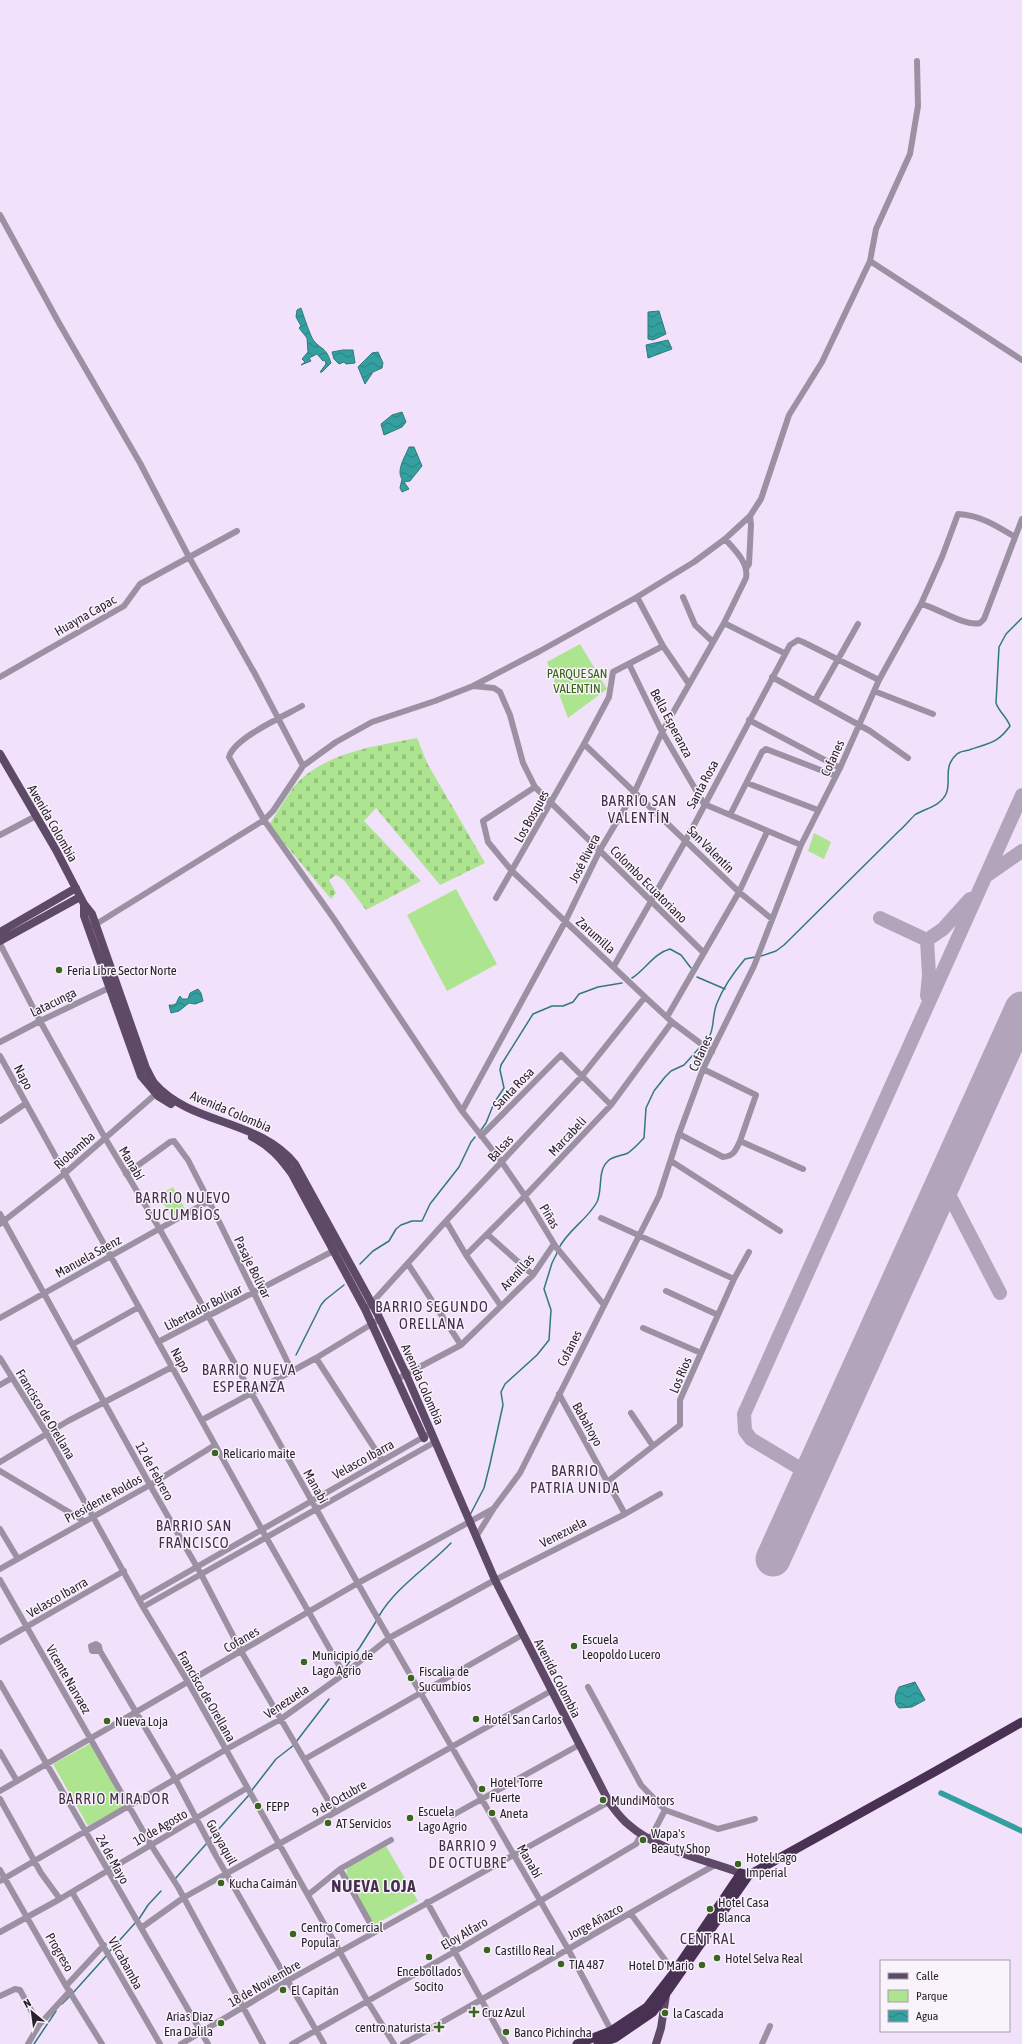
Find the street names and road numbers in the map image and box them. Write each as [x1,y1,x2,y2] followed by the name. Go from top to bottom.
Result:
[52,592,119,639] street label: Huayna Capac
[647,686,696,760] street label: Bella Esperanza
[818,737,848,779] street label: Cofanes
[683,757,721,811] street label: Santa Rosa
[24,782,81,865] street label: Avenida Colombia
[511,787,552,845] street label: Los Bosques
[684,823,737,876] street label: San Valentín
[566,831,603,885] street label: José Rivera
[607,843,690,926] street label: Colombo Ecuatoriano
[573,914,618,957] street label: Zarumilla
[28,985,79,1020] street label: Latacunga
[686,1032,716,1074] street label: Cofanes
[11,1062,36,1092] street label: Napo
[490,1064,537,1112] street label: Santa Rosa
[188,1088,274,1135] street label: Avenida Colombia
[546,1114,589,1159] street label: Marcabeli
[51,1129,98,1172] street label: Riobamba
[484,1132,517,1165] street label: Balsas
[116,1144,147,1183] street label: Manabí
[536,1201,563,1232] street label: Piñas
[53,1232,124,1281] street label: Manuela Saenz
[231,1234,274,1301] street label: Pasaje Bolívar
[497,1251,538,1293] street label: Arenillas
[162,1281,245,1333] street label: Libertador Bolívar
[554,1327,585,1369] street label: Cofanes
[398,1342,447,1427] street label: Avenida Colombia
[168,1345,193,1375] street label: Napo
[666,1355,695,1395] street label: Los Rios
[13,1366,78,1462] street label: Francisco de Orellana
[569,1400,606,1449] street label: Babahoyo
[330,1436,396,1482] street label: Velasco Ibarra
[132,1439,177,1503] street label: 12 de Febrero
[300,1467,331,1506] street label: Manabí
[62,1471,145,1526] street label: Presidente Roldos
[537,1514,589,1551] street label: Venezuela
[24,1574,90,1621] street label: Velasco Ibarra
[221,1623,262,1656] street label: Cofanes
[531,1636,584,1720] street label: Avenida Colombia
[43,1642,94,1717] street label: Vicente Narvaez
[174,1648,239,1744] street label: Francisco de Orellana
[261,1681,311,1722] street label: Venezuela
[309,1777,369,1820] street label: 9 de Octubre
[131,1806,190,1849] street label: 10 de Agosto
[203,1817,240,1868] street label: Guayaquil
[93,1832,132,1886] street label: 24 de Mayo
[514,1842,545,1881] street label: Manabí
[565,1900,626,1943] street label: Jorge Añazco
[438,1914,490,1953] street label: Eloy Alfaro
[42,1930,77,1974] street label: Progreso
[105,1935,146,1992] street label: Vilcabamba
[225,1957,303,2010] street label: 18 de Noviembre

